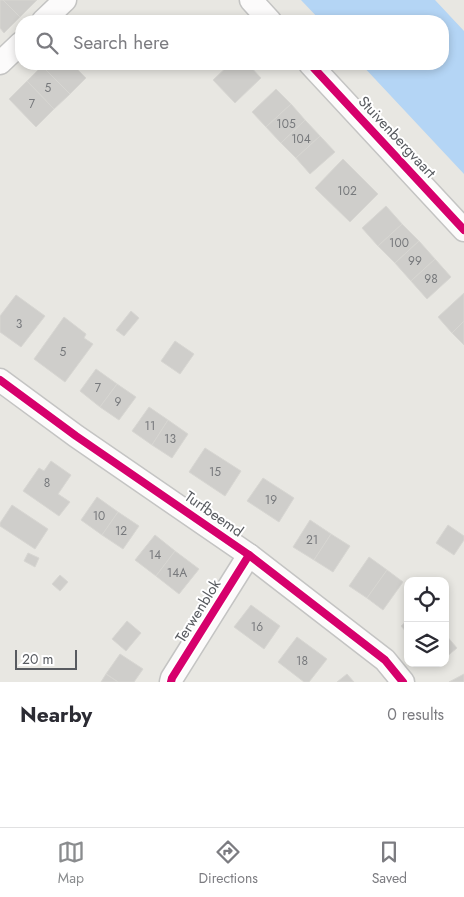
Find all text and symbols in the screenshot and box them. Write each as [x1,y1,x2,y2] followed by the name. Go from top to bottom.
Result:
[15,15,449,70] search box
[33,29,61,57] icon: search
[73,29,169,56] text: Search here
[45,79,52,97] house number: 5
[353,91,441,183] street label: Stuivenbergvaart
[29,95,36,113] house number: 7
[276,115,296,133] house number: 105
[291,130,311,148] house number: 104
[337,182,357,200] house number: 102
[389,234,409,252] house number: 100
[408,252,422,270] house number: 99
[424,270,438,288] house number: 98
[16,315,23,333] house number: 3
[60,343,67,361] house number: 5
[95,379,102,397] house number: 7
[115,393,122,411] house number: 9
[145,417,155,435] house number: 11
[164,430,176,448] house number: 13
[209,463,221,481] house number: 15
[44,474,50,492] house number: 8
[180,486,248,542] street label: Turfbeemd
[265,491,277,509] house number: 19
[93,507,105,525] house number: 10
[115,522,127,540] house number: 12
[306,531,318,549] house number: 21
[149,546,161,564] house number: 14
[167,564,187,582] house number: 14A
[170,575,226,647] street label: Terwenblok
[404,577,449,667] map controls
[404,577,449,622] button: locate
[251,618,263,636] house number: 16
[404,622,449,667] button: layers
[15,647,78,670] scale bar
[22,649,54,669] text: 20 m
[296,652,308,670] house number: 18
[20,700,92,730] text: Nearby
[387,703,444,726] text: 0 results
[57,838,85,888] tab: Map
[199,838,258,888] tab: Directions
[372,838,407,888] tab: Saved

